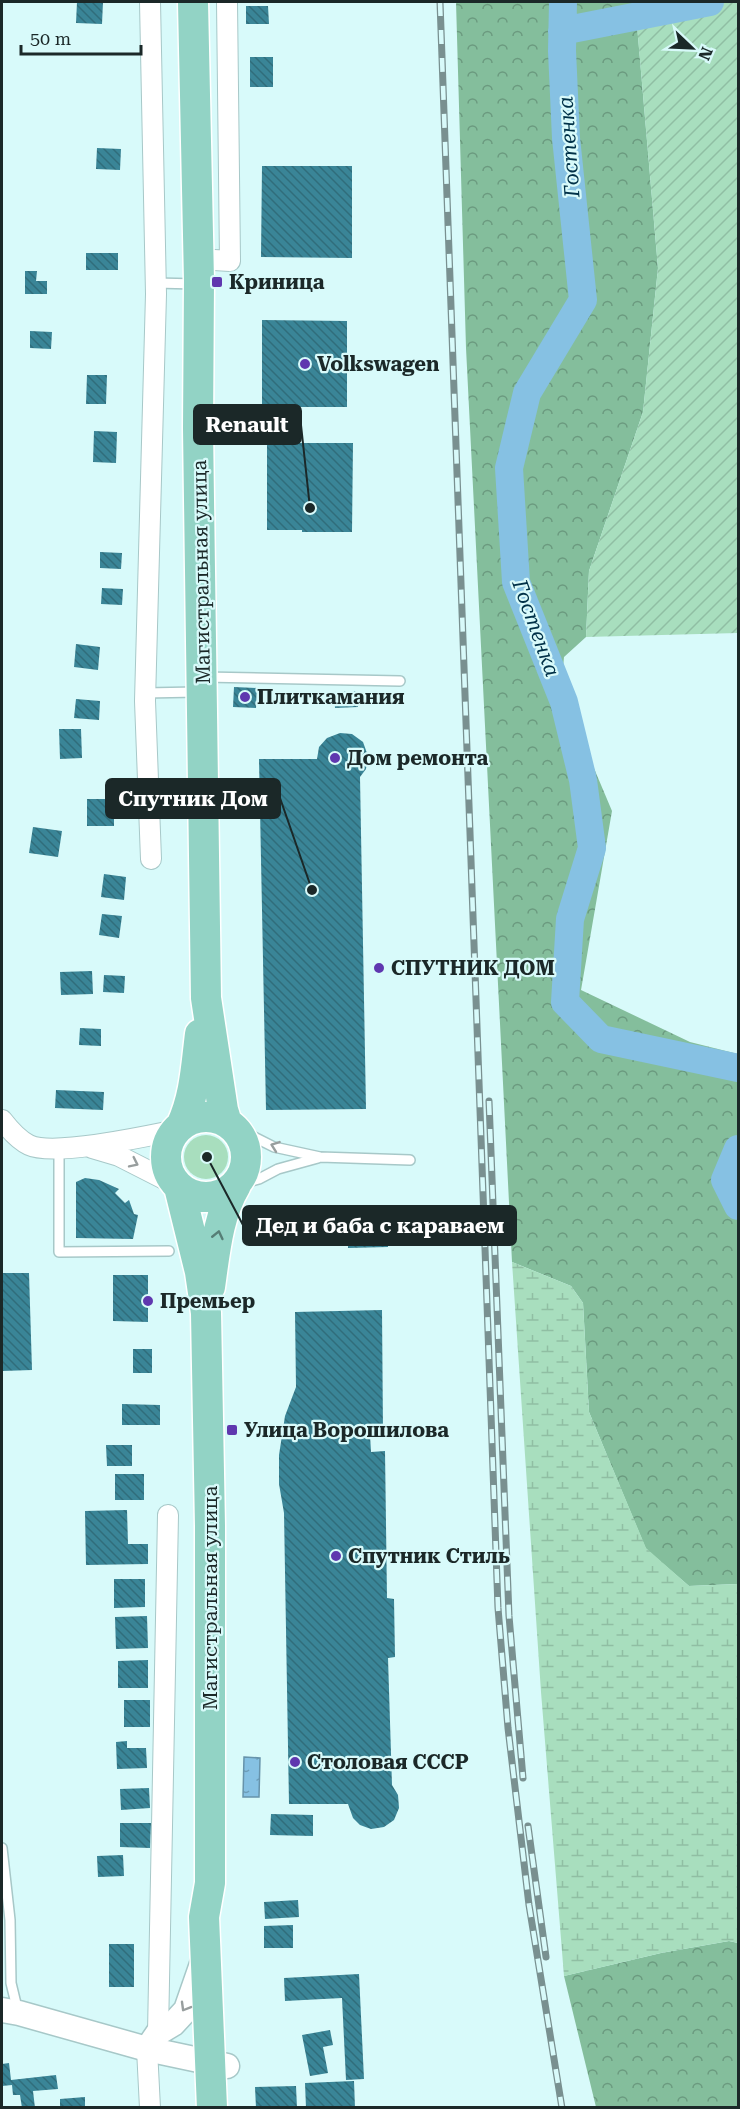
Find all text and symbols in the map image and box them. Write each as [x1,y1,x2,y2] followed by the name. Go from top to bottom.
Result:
[21,18,141,56] scale bar
[662,18,722,78] north arrow
[30,28,71,49] text: 50 m
[694,44,717,63] text: N
[553,96,585,199] water label: Гостенка
[229,270,325,294] place label: Криница
[210,275,224,289] marker: Криница
[317,352,440,376] place label: Volkswagen
[298,357,312,371] marker: Volkswagen
[194,405,301,444] callout: Renault
[205,413,289,437] text: Renault
[187,459,215,684] street label: Магистральная улица
[507,575,565,680] water label: Гостенка
[257,685,405,709] place label: Плиткамания
[238,690,252,704] marker: Плиткамания
[347,746,488,770] place label: Дом ремонта
[328,751,342,765] marker: Дом ремонта
[106,779,280,818] callout: Спутник Дом
[118,787,268,811] text: Спутник Дом
[391,956,555,980] place label: СПУТНИК ДОМ
[372,961,386,975] marker: СПУТНИК ДОМ
[270,1141,281,1154] one-way arrow
[127,1156,138,1167] one-way arrow
[243,1206,516,1245] callout: Дед и баба с караваем
[256,1214,504,1238] text: Дед и баба с караваем
[211,1230,224,1240] one-way arrow
[160,1289,255,1313] place label: Премьер
[141,1294,155,1308] marker: Премьер
[244,1418,449,1442] place label: Улица Ворошилова
[225,1423,239,1437] marker: Улица Ворошилова
[198,1486,222,1710] street label: Магистральная улица
[348,1544,510,1568] place label: Спутник Стиль
[329,1549,343,1563] marker: Спутник Стиль
[307,1750,469,1774] place label: Столовая СССР
[288,1755,302,1769] marker: Столовая СССР
[181,2001,192,2011] one-way arrow

